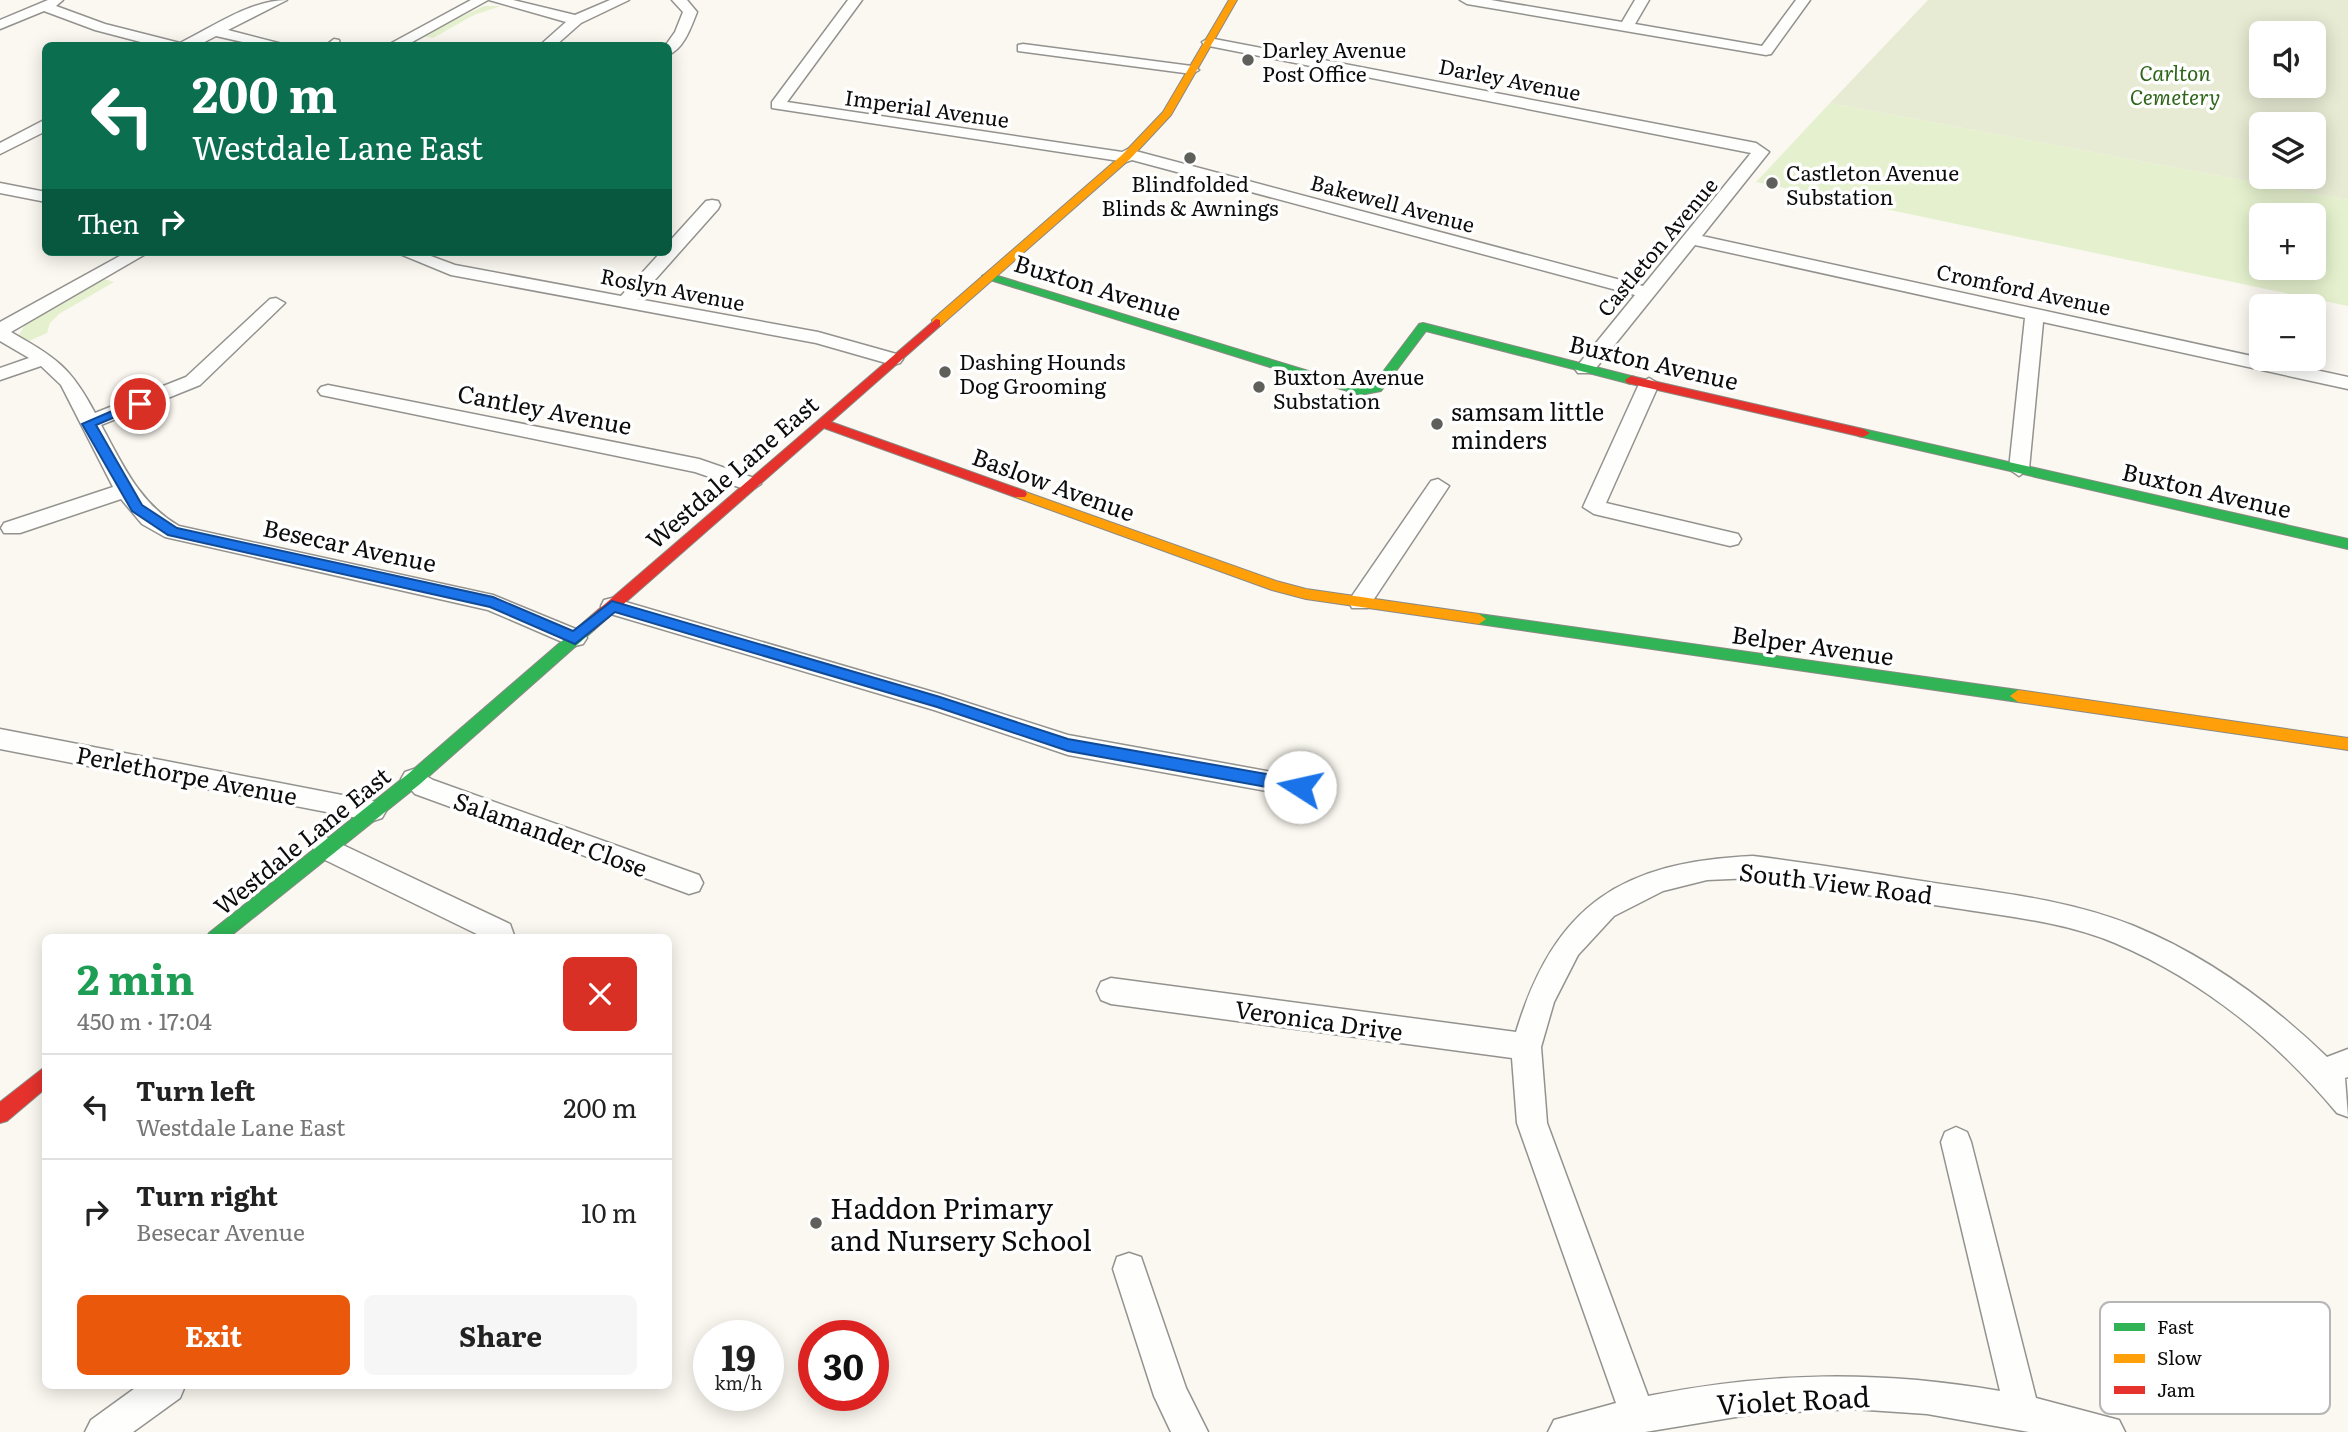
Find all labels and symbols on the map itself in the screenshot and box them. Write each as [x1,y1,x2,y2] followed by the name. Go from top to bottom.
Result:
[1262,33,1406,88] place label: Darley Avenue Post Office
[1436,49,1584,107] street label: Darley Avenue
[1240,52,1256,68] marker: Darley Avenue Post Office
[2130,56,2220,111] park label: Carlton Cemetery
[843,80,1011,134] street label: Imperial Avenue
[1182,150,1198,166] marker: Blindfolded Blinds & Awnings
[1786,156,1959,211] place label: Castleton Avenue Substation
[1307,165,1479,239] street label: Bakewell Avenue
[1101,167,1279,222] place label: Blindfolded Blinds & Awnings
[1589,170,1724,322] street label: Castleton Avenue
[1764,175,1780,191] marker: Castleton Avenue Substation
[1010,244,1186,328] street label: Buxton Avenue
[1934,254,2114,322] street label: Cromford Avenue
[598,259,748,317] street label: Roslyn Avenue
[1566,325,1742,397] street label: Buxton Avenue
[959,345,1125,400] place label: Dashing Hounds Dog Grooming
[1273,360,1424,415] place label: Buxton Avenue Substation
[937,364,953,380] marker: Dashing Hounds Dog Grooming
[110,374,170,434] pin
[455,374,635,442] street label: Cantley Avenue
[1251,379,1267,395] marker: Buxton Avenue Substation
[637,386,825,556] street label: Westdale Lane East
[1451,393,1604,456] place label: samsam little minders
[1429,416,1445,432] marker: samsam little minders
[968,437,1140,529] street label: Baslow Avenue
[2119,453,2295,525] street label: Buxton Avenue
[260,509,440,579] street label: Besecar Avenue
[1730,615,1896,673] street label: Belper Avenue
[74,735,300,813] street label: Perlethorpe Avenue
[1263,750,1337,824] position arrow
[205,758,397,922] street label: Westdale Lane East
[449,782,653,884] street label: Salamander Close
[1737,853,1935,911] street label: South View Road
[1233,990,1405,1048] street label: Veronica Drive
[830,1186,1092,1260] place label: Haddon Primary and Nursery School
[808,1215,824,1231] marker: Haddon Primary and Nursery School
[2100,1302,2330,1414] legend
[2157,1312,2194,1340] text: Fast
[798,1320,889,1411] speed limit sign: 30
[2157,1343,2202,1371] text: Slow
[1715,1374,1871,1424] street label: Violet Road
[2157,1375,2195,1403] text: Jam

